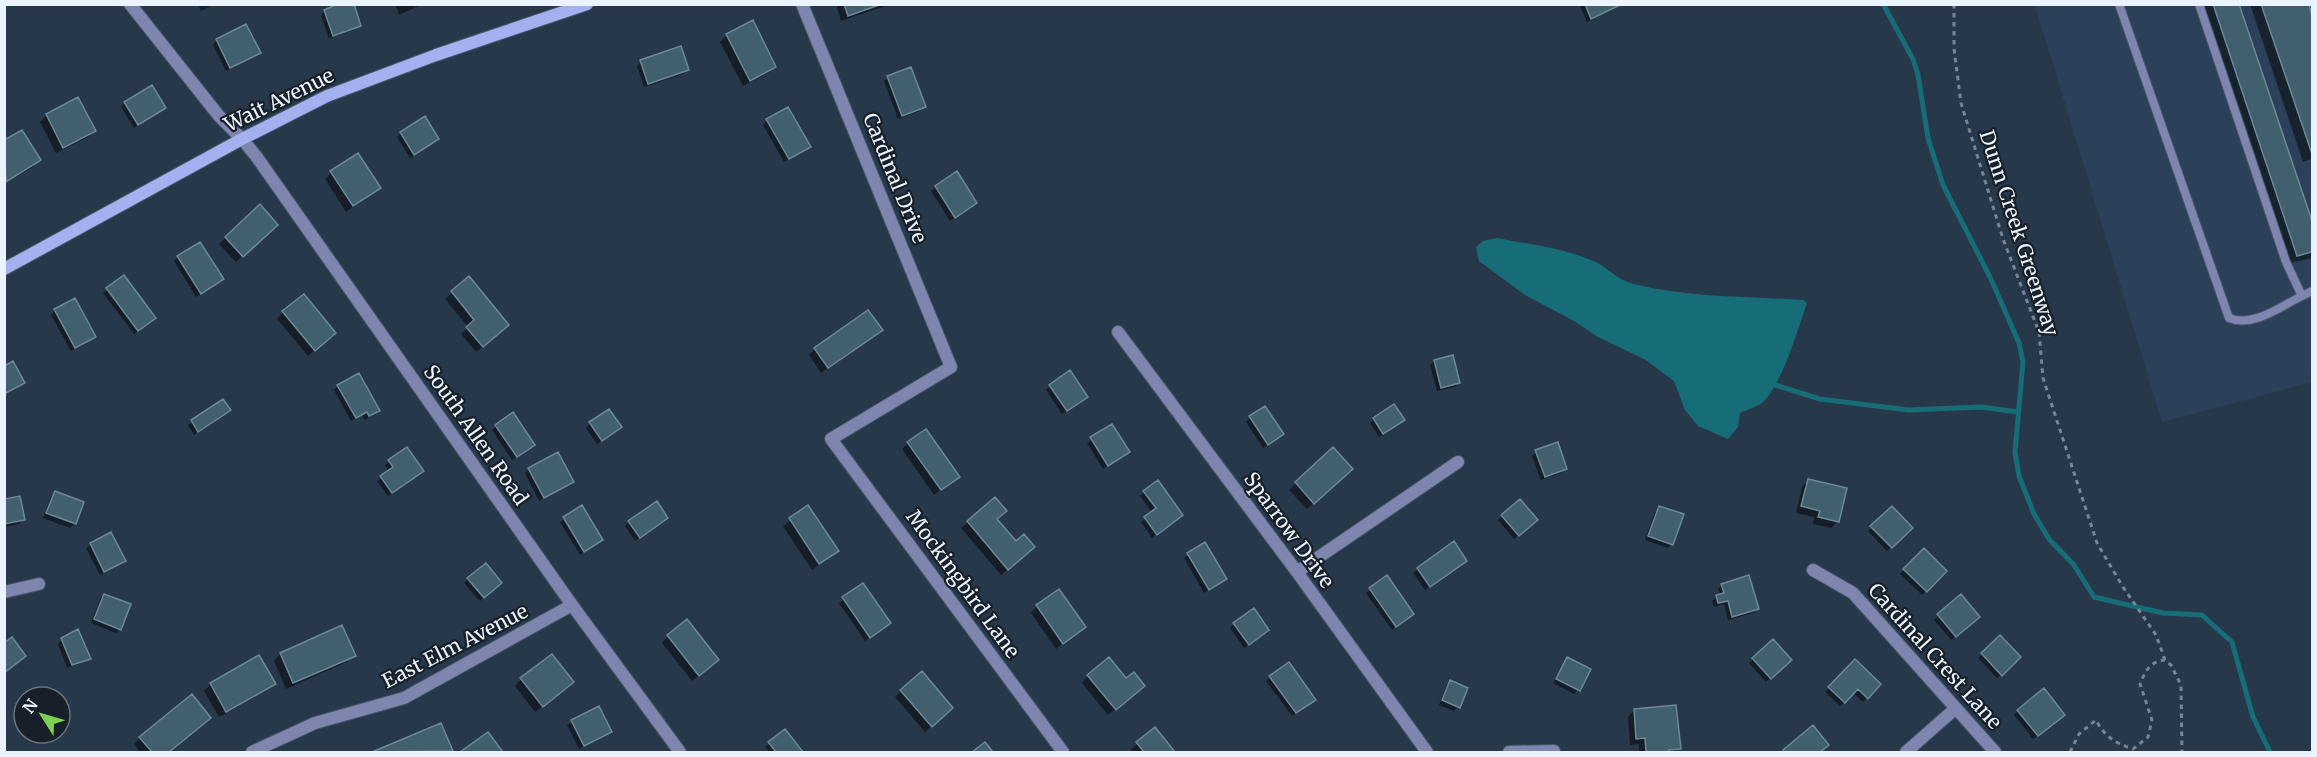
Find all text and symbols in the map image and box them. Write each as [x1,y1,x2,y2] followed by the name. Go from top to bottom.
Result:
[219,62,338,137] street label: Wait Avenue
[858,109,933,246] street label: Cardinal Drive
[1974,127,2065,339] street label: Dunn Creek Greenway
[419,360,534,510] street label: South Allen Road
[1239,467,1340,593] street label: Sparrow Drive
[901,505,1026,663] street label: Mockingbird Lane
[1863,578,2007,734] street label: Cardinal Crest Lane
[378,598,532,693] street label: East Elm Avenue
[12,685,72,745] north arrow
[18,695,42,717] text: N

